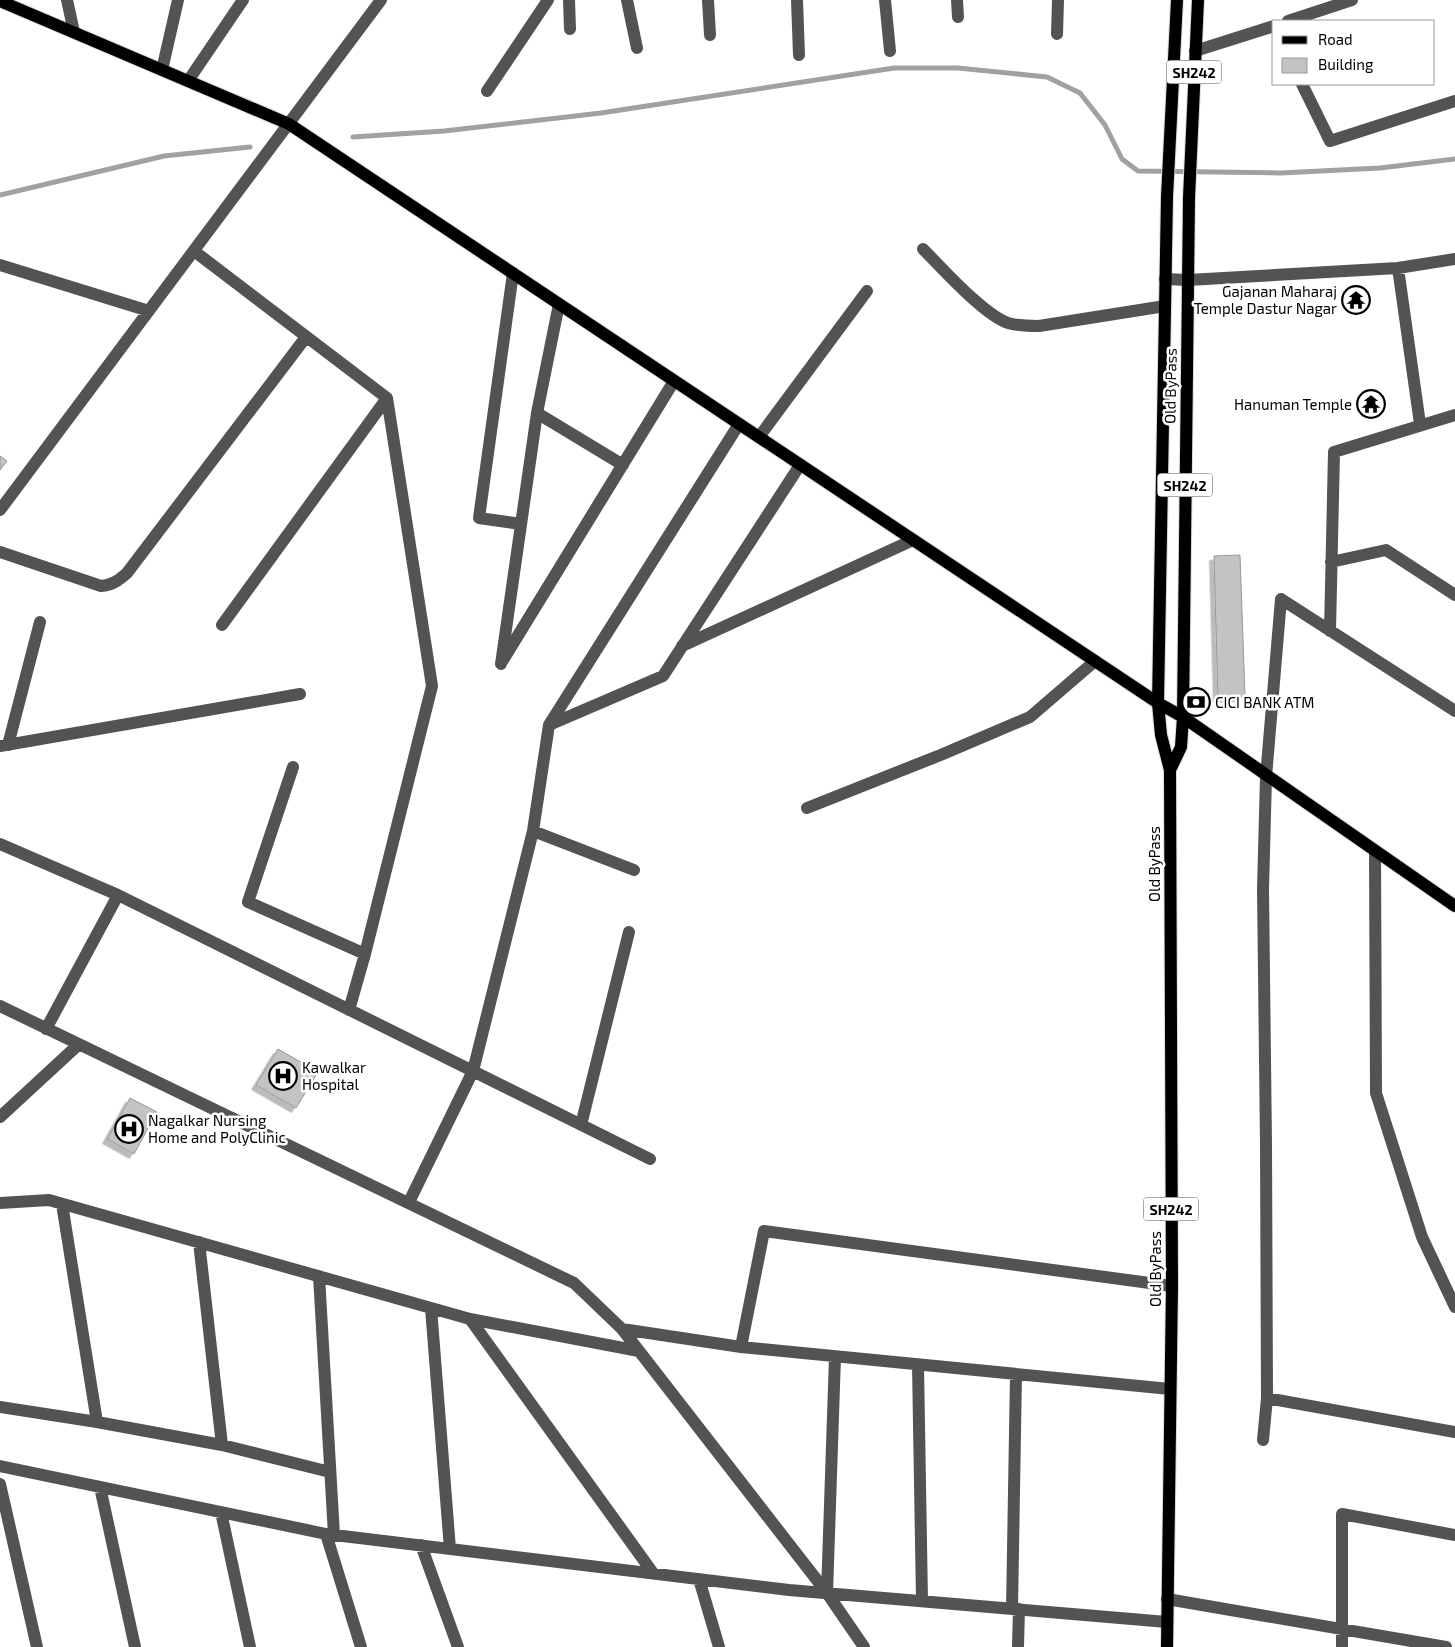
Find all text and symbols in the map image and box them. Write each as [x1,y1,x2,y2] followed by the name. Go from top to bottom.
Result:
[1272,20,1435,85] legend
[1318,30,1353,48] text: Road
[1318,55,1374,73] text: Building
[1166,61,1222,84] road number: SH242
[1194,282,1337,317] place label: Gajanan Maharaj Temple Dastur Nagar
[1341,285,1371,315] temple icon: Gajanan Maharaj Temple Dastur Nagar
[1160,348,1180,424] street label: Old ByPass
[1356,389,1386,419] temple icon: Hanuman Temple
[1234,395,1352,413] place label: Hanuman Temple
[1158,474,1212,496] road number: SH242
[1181,687,1211,717] bank icon: CICI BANK ATM
[1215,693,1315,711] place label: CICI BANK ATM
[1145,826,1163,902] street label: Old ByPass
[302,1058,366,1093] place label: Kawalkar Hospital
[268,1061,298,1091] hospital icon: Kawalkar Hospital
[148,1111,286,1146] place label: Nagalkar Nursing Home and PolyClinic
[114,1114,144,1144] hospital icon: Nagalkar Nursing Home and PolyClinic
[1144,1198,1198,1220] road number: SH242
[1146,1231,1164,1307] street label: Old ByPass

